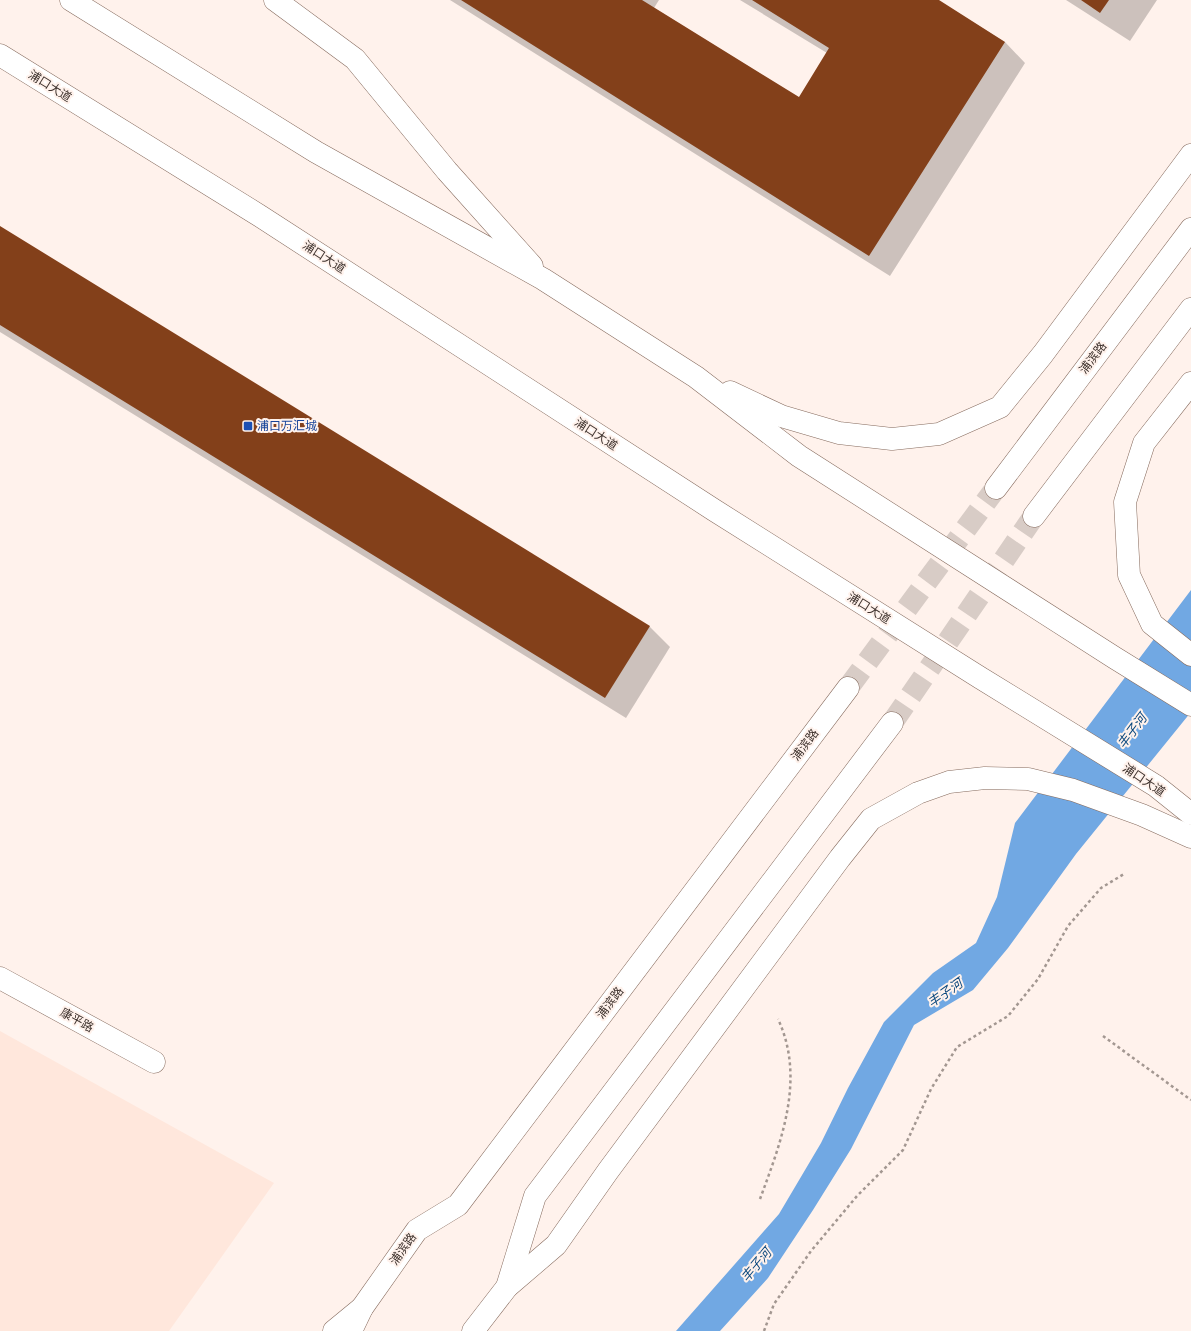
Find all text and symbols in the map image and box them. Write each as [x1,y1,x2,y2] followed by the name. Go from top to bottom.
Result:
[26,67,74,105] street label: 浦口大道
[300,238,348,276] street label: 浦口大道
[1077,339,1109,377] street label: 浦滨路
[572,415,620,453] street label: 浦口大道
[257,419,317,433] place label: 浦口万汇城
[242,420,254,432] marker: 浦口万汇城
[845,589,893,627] street label: 浦口大道
[1114,709,1152,751] water label: 丰子河
[789,726,821,764] street label: 浦滨路
[1120,761,1168,799] street label: 浦口大道
[925,974,968,1010] water label: 丰子河
[594,984,626,1022] street label: 浦滨路
[58,1005,96,1035] street label: 康平路
[387,1230,419,1268] street label: 浦滨路
[738,1243,776,1285] water label: 丰子河

